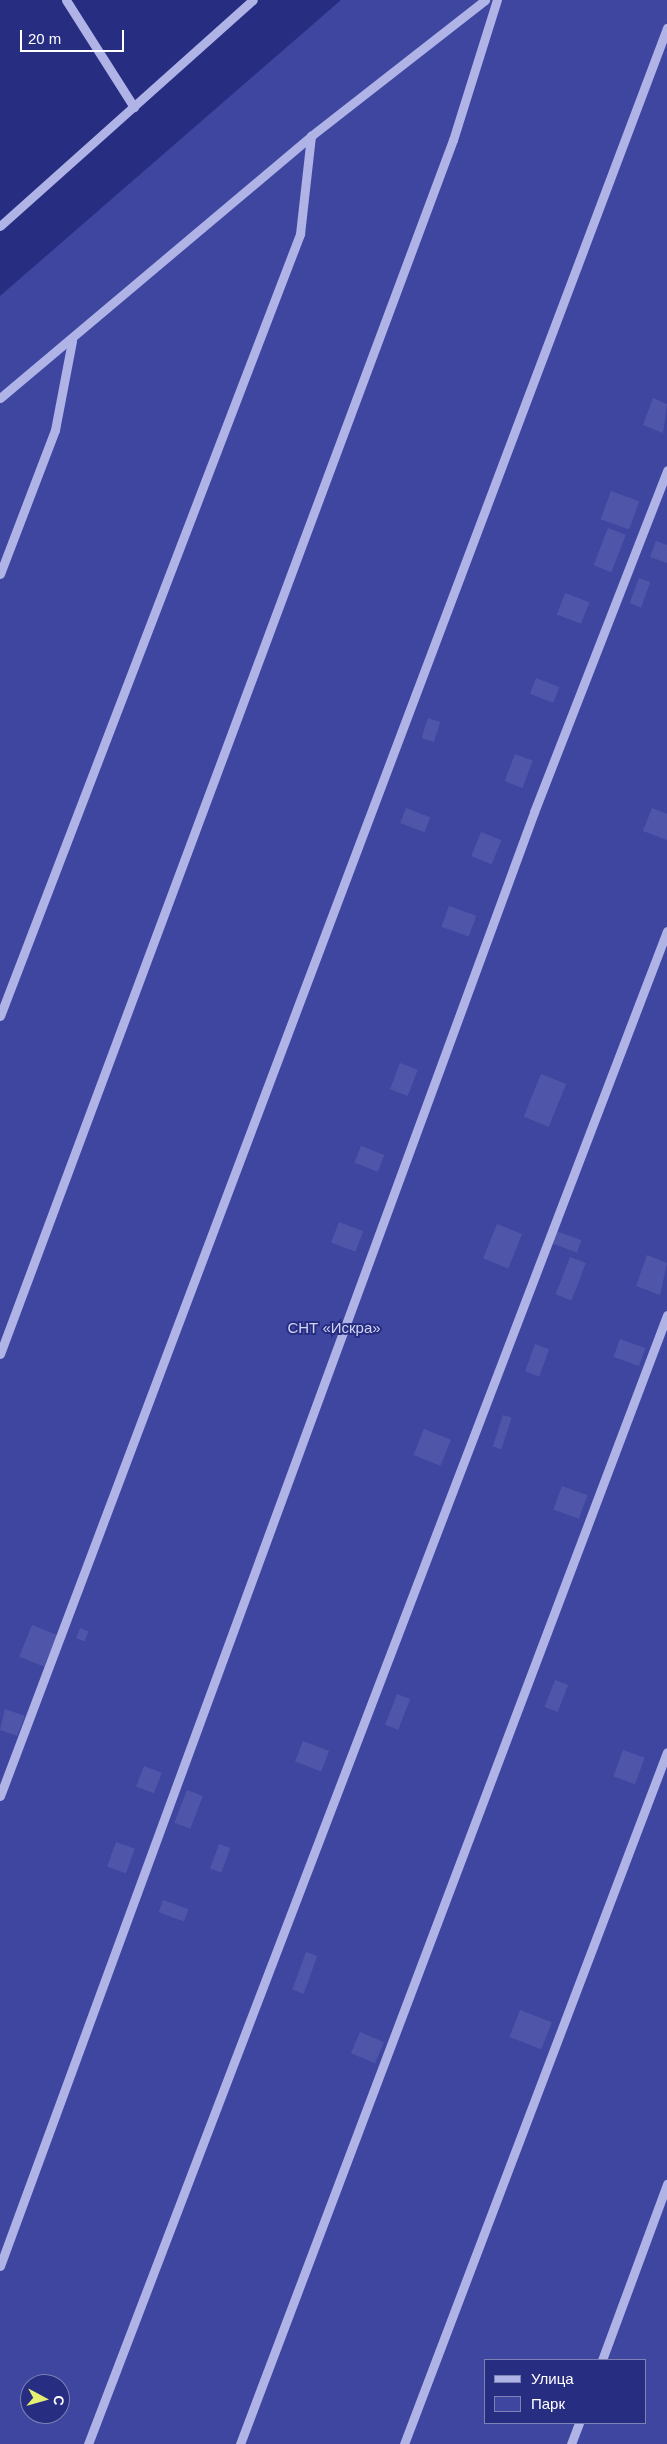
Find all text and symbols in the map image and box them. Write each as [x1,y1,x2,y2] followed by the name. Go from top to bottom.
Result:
[22,20,126,52] scale bar
[28,30,61,47] text: 20 m
[287,1319,381,1337] park label: СНТ «Искра»
[484,2359,647,2424] legend
[531,2370,574,2387] text: Улица
[20,2374,70,2424] north arrow
[50,2395,67,2406] text: С
[531,2395,565,2412] text: Парк

